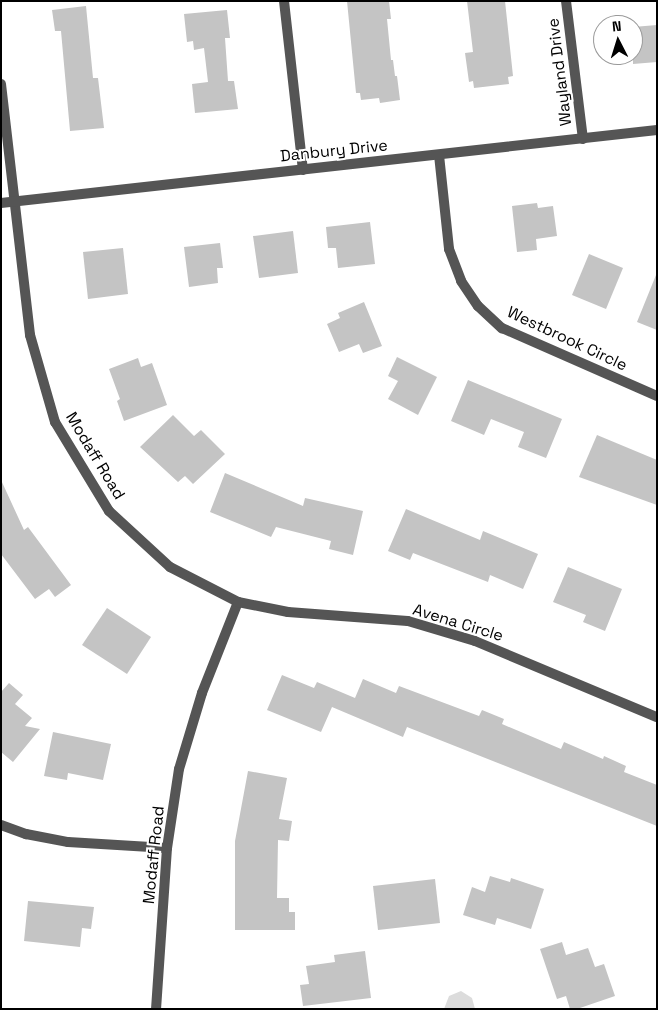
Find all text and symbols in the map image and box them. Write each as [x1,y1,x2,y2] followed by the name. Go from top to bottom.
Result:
[593,15,643,65] north arrow
[544,17,576,127] street label: Wayland Drive
[611,17,622,35] text: N
[279,136,389,166] street label: Danbury Drive
[504,303,630,375] street label: Westbrook Circle
[61,409,129,503] street label: Modaff Road
[410,600,506,646] street label: Avena Circle
[139,805,169,905] street label: Modaff Road

